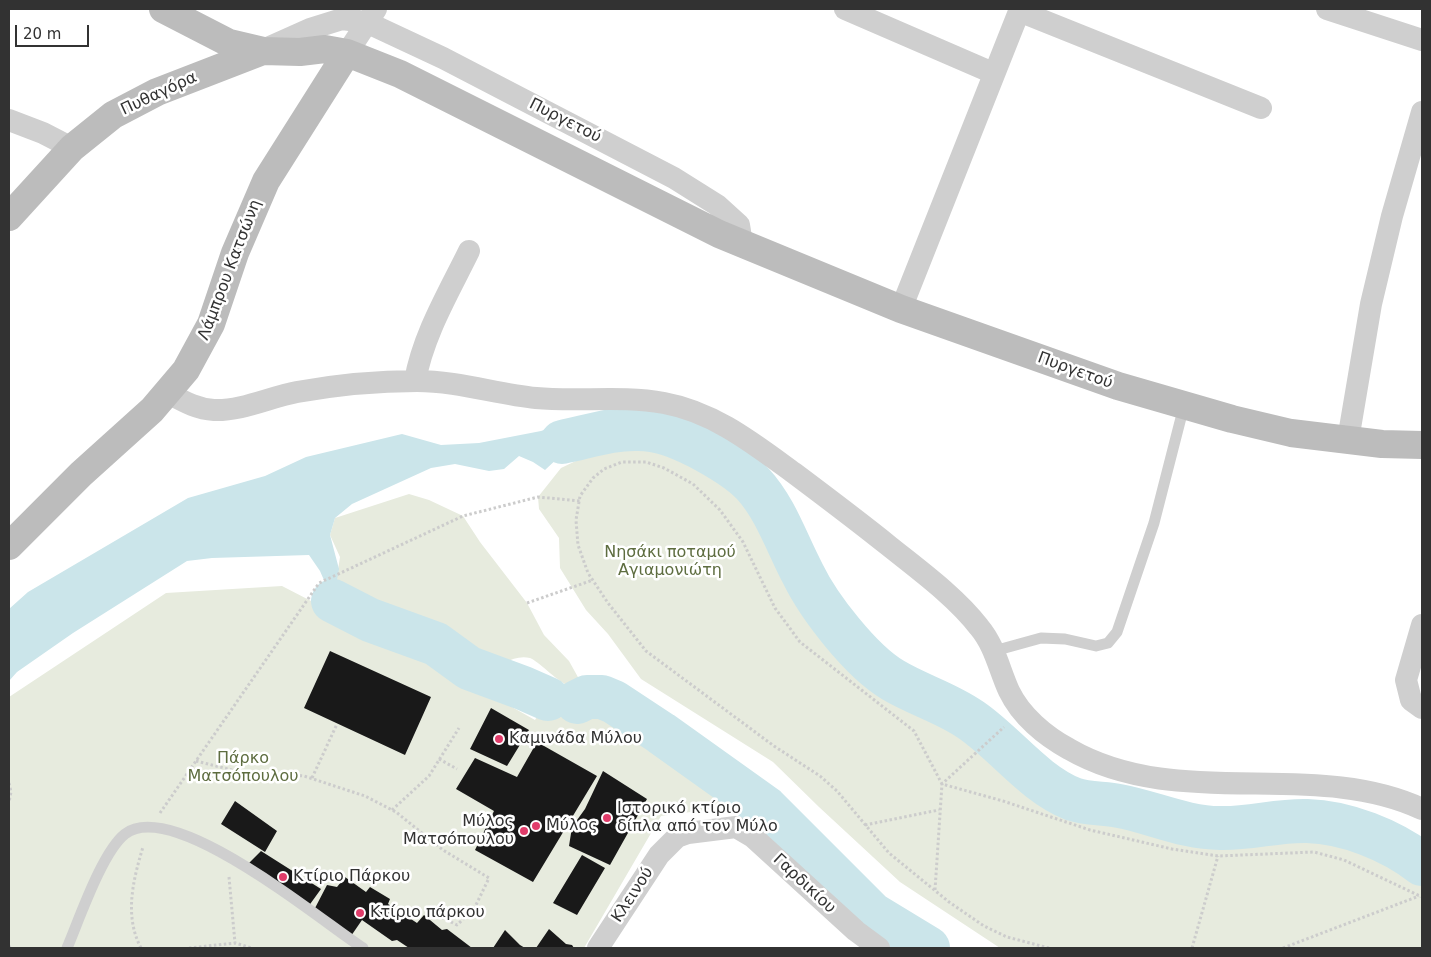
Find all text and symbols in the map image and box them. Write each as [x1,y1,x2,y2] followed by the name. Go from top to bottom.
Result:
[18,15,91,47] scale bar
[23,25,61,43] text: 20 m
[118,68,200,120] street label: Πυθαγόρα
[526,95,604,147] street label: Πυργετού
[194,197,266,343] street label: Λάμπρου Κατσώνη
[1035,349,1115,393] street label: Πυργετού
[604,543,736,581] park label: Νησάκι ποταμού Αγιαμονιώτη
[509,729,642,749] place label: Καμινάδα Μύλου
[493,733,505,745] marker: Καμινάδα Μύλου
[187,749,299,787] park label: Πάρκο Ματσόπουλου
[617,799,778,837] place label: Ιστορικό κτίριο δίπλα από τον Μύλο
[403,812,514,850] place label: Μύλος Ματσόπουλου
[601,812,613,824] marker: Ιστορικό κτίριο δίπλα από τον Μύλο
[546,816,598,836] place label: Μύλος
[530,820,542,832] marker: Μύλος
[518,825,530,837] marker: Μύλος Ματσόπουλου
[769,850,839,918] street label: Γαρδικίου
[608,864,658,926] street label: Κλεινού
[293,867,410,887] place label: Κτίριο Πάρκου
[277,871,289,883] marker: Κτίριο Πάρκου
[370,903,485,923] place label: Κτίριο πάρκου
[354,907,366,919] marker: Κτίριο πάρκου

